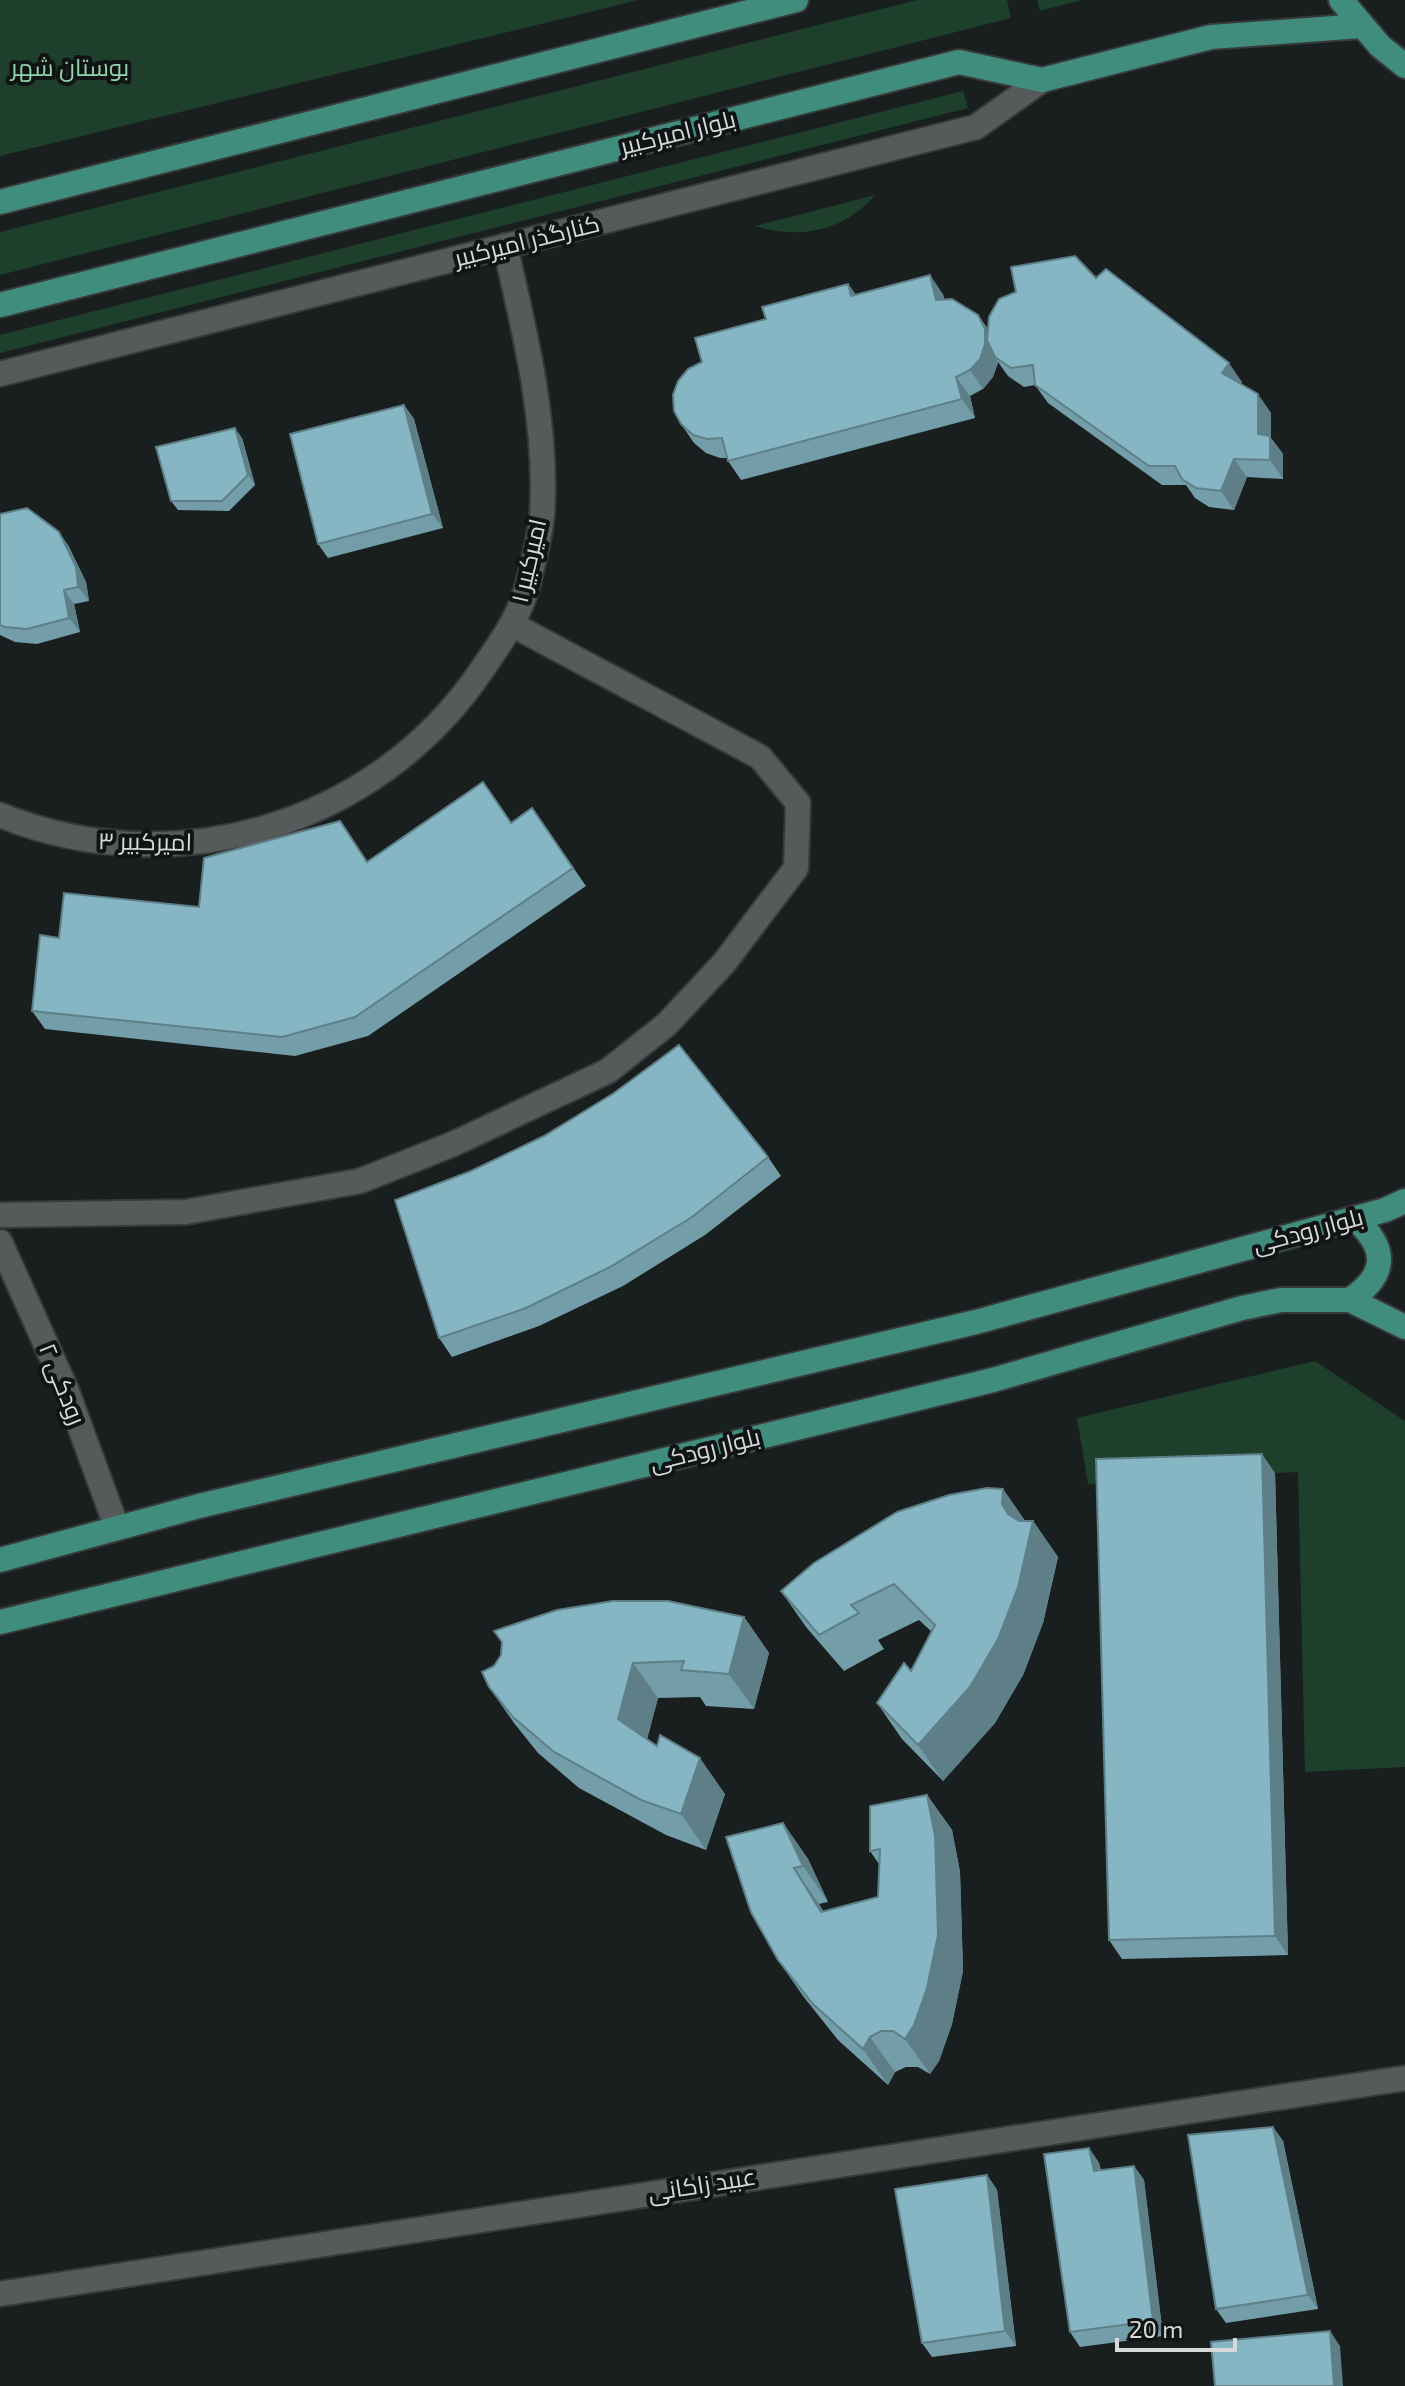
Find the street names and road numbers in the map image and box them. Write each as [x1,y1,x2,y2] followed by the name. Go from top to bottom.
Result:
[615,103,738,160] street label: بلوار امیرکبیر
[449,208,602,272] street label: کنارگذر امیرکبیر
[504,516,551,605] street label: امیرکبیر ۱
[98,825,192,856] street label: امیرکبیر ۳
[1249,1201,1366,1259] street label: بلوار رودکی
[33,1338,93,1429] street label: رودکی ۲
[646,1421,763,1477] street label: بلوار رودکی
[646,2161,758,2207] street label: عبید زاکانی

